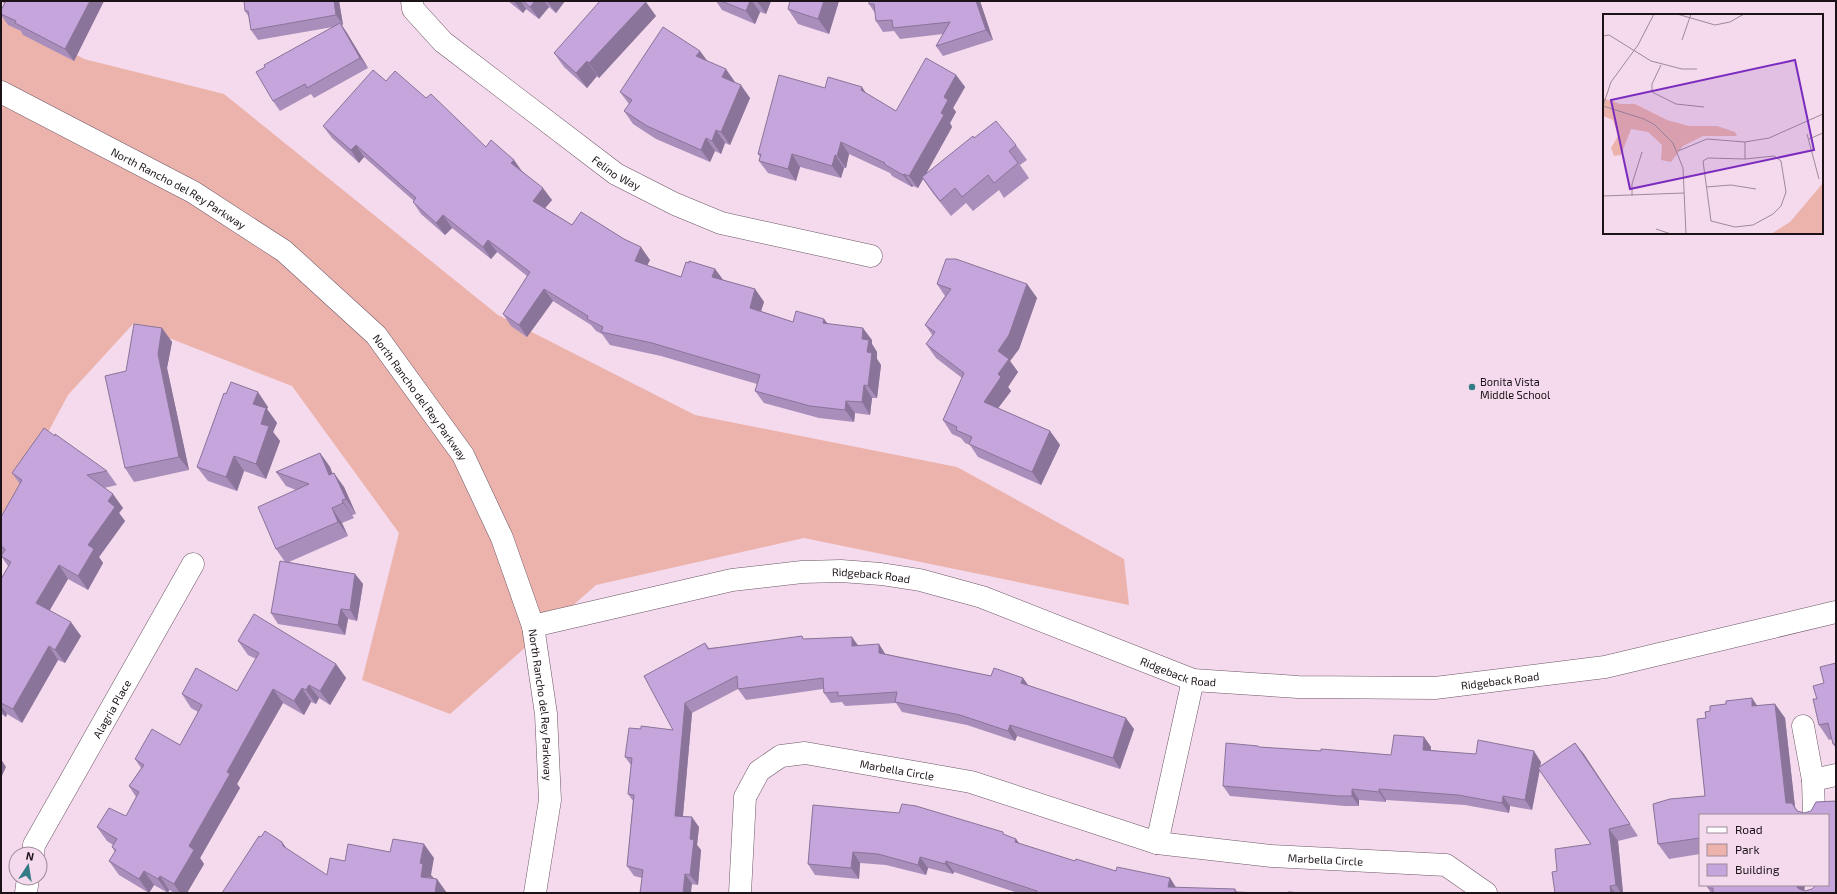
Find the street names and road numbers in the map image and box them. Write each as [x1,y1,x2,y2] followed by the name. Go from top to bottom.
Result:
[109,144,249,231] street label: North Rancho del Rey Parkway
[590,152,643,192] street label: Felino Way
[371,331,471,462] street label: North Rancho del Rey Parkway
[832,564,911,585] street label: Ridgeback Road
[527,628,556,781] street label: North Rancho del Rey Parkway
[1139,654,1217,688] street label: Ridgeback Road
[1460,669,1540,691] street label: Ridgeback Road
[90,677,133,740] street label: Alagria Place
[859,756,935,782] street label: Marbella Circle
[1288,850,1363,867] street label: Marbella Circle

